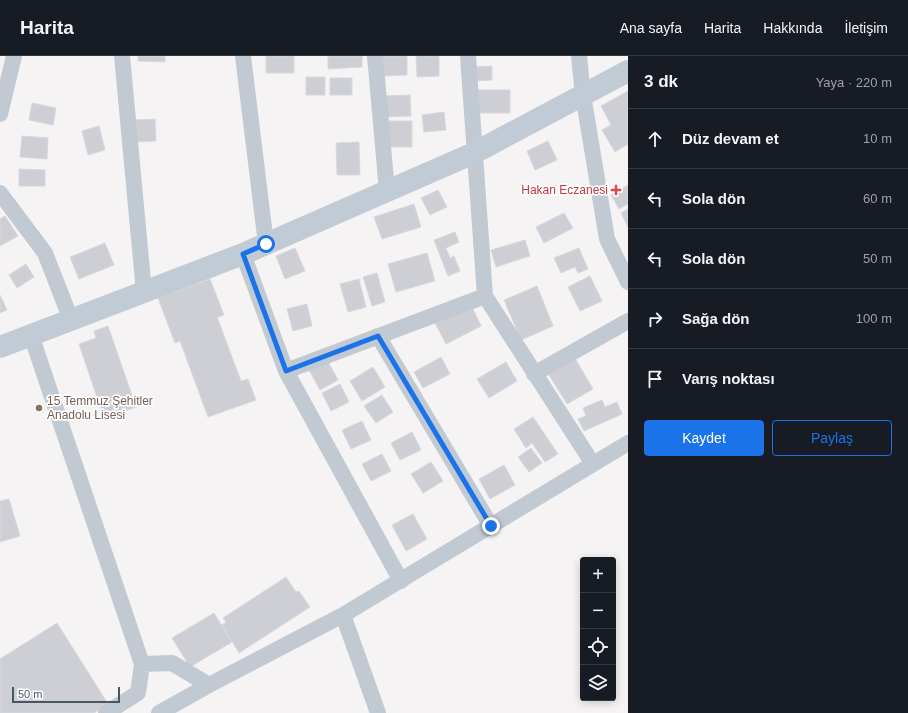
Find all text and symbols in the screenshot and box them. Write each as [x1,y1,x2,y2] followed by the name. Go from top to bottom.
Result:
[20,17,74,38] text: Harita
[620,20,682,36] text: Ana sayfa
[704,20,741,36] text: Harita
[763,20,822,36] text: Hakkında
[844,20,888,36] text: İletişim
[644,72,678,91] text: 3 dk
[816,75,892,90] text: Yaya · 220 m
[644,128,666,150] icon: ahead
[682,130,779,147] text: Düz devam et
[863,131,892,146] text: 10 m
[521,183,608,197] place label: Hakan Eczanesi
[611,185,621,195] marker: Hakan Eczanesi
[644,188,666,210] icon: left
[682,190,745,207] text: Sola dön
[863,191,892,206] text: 60 m
[257,235,275,253] route start
[644,248,666,270] icon: left
[682,250,745,267] text: Sola dön
[863,251,892,266] text: 50 m
[644,308,666,330] icon: right
[682,310,750,327] text: Sağa dön
[856,311,892,326] text: 100 m
[644,368,666,390] icon: arrive
[682,370,775,387] text: Varış noktası
[47,394,153,422] place label: 15 Temmuz Şehitler Anadolu Lisesi
[34,403,44,413] marker: 15 Temmuz Şehitler Anadolu Lisesi
[644,420,764,456] button: Kaydet
[772,420,892,456] button: Paylaş
[482,517,500,535] route end
[580,557,616,701] map controls
[580,557,616,593] button: +
[580,593,616,629] button: −
[580,629,616,665] button: locate
[580,665,616,701] button: layers
[12,685,120,704] scale bar
[18,688,42,700] text: 50 m

